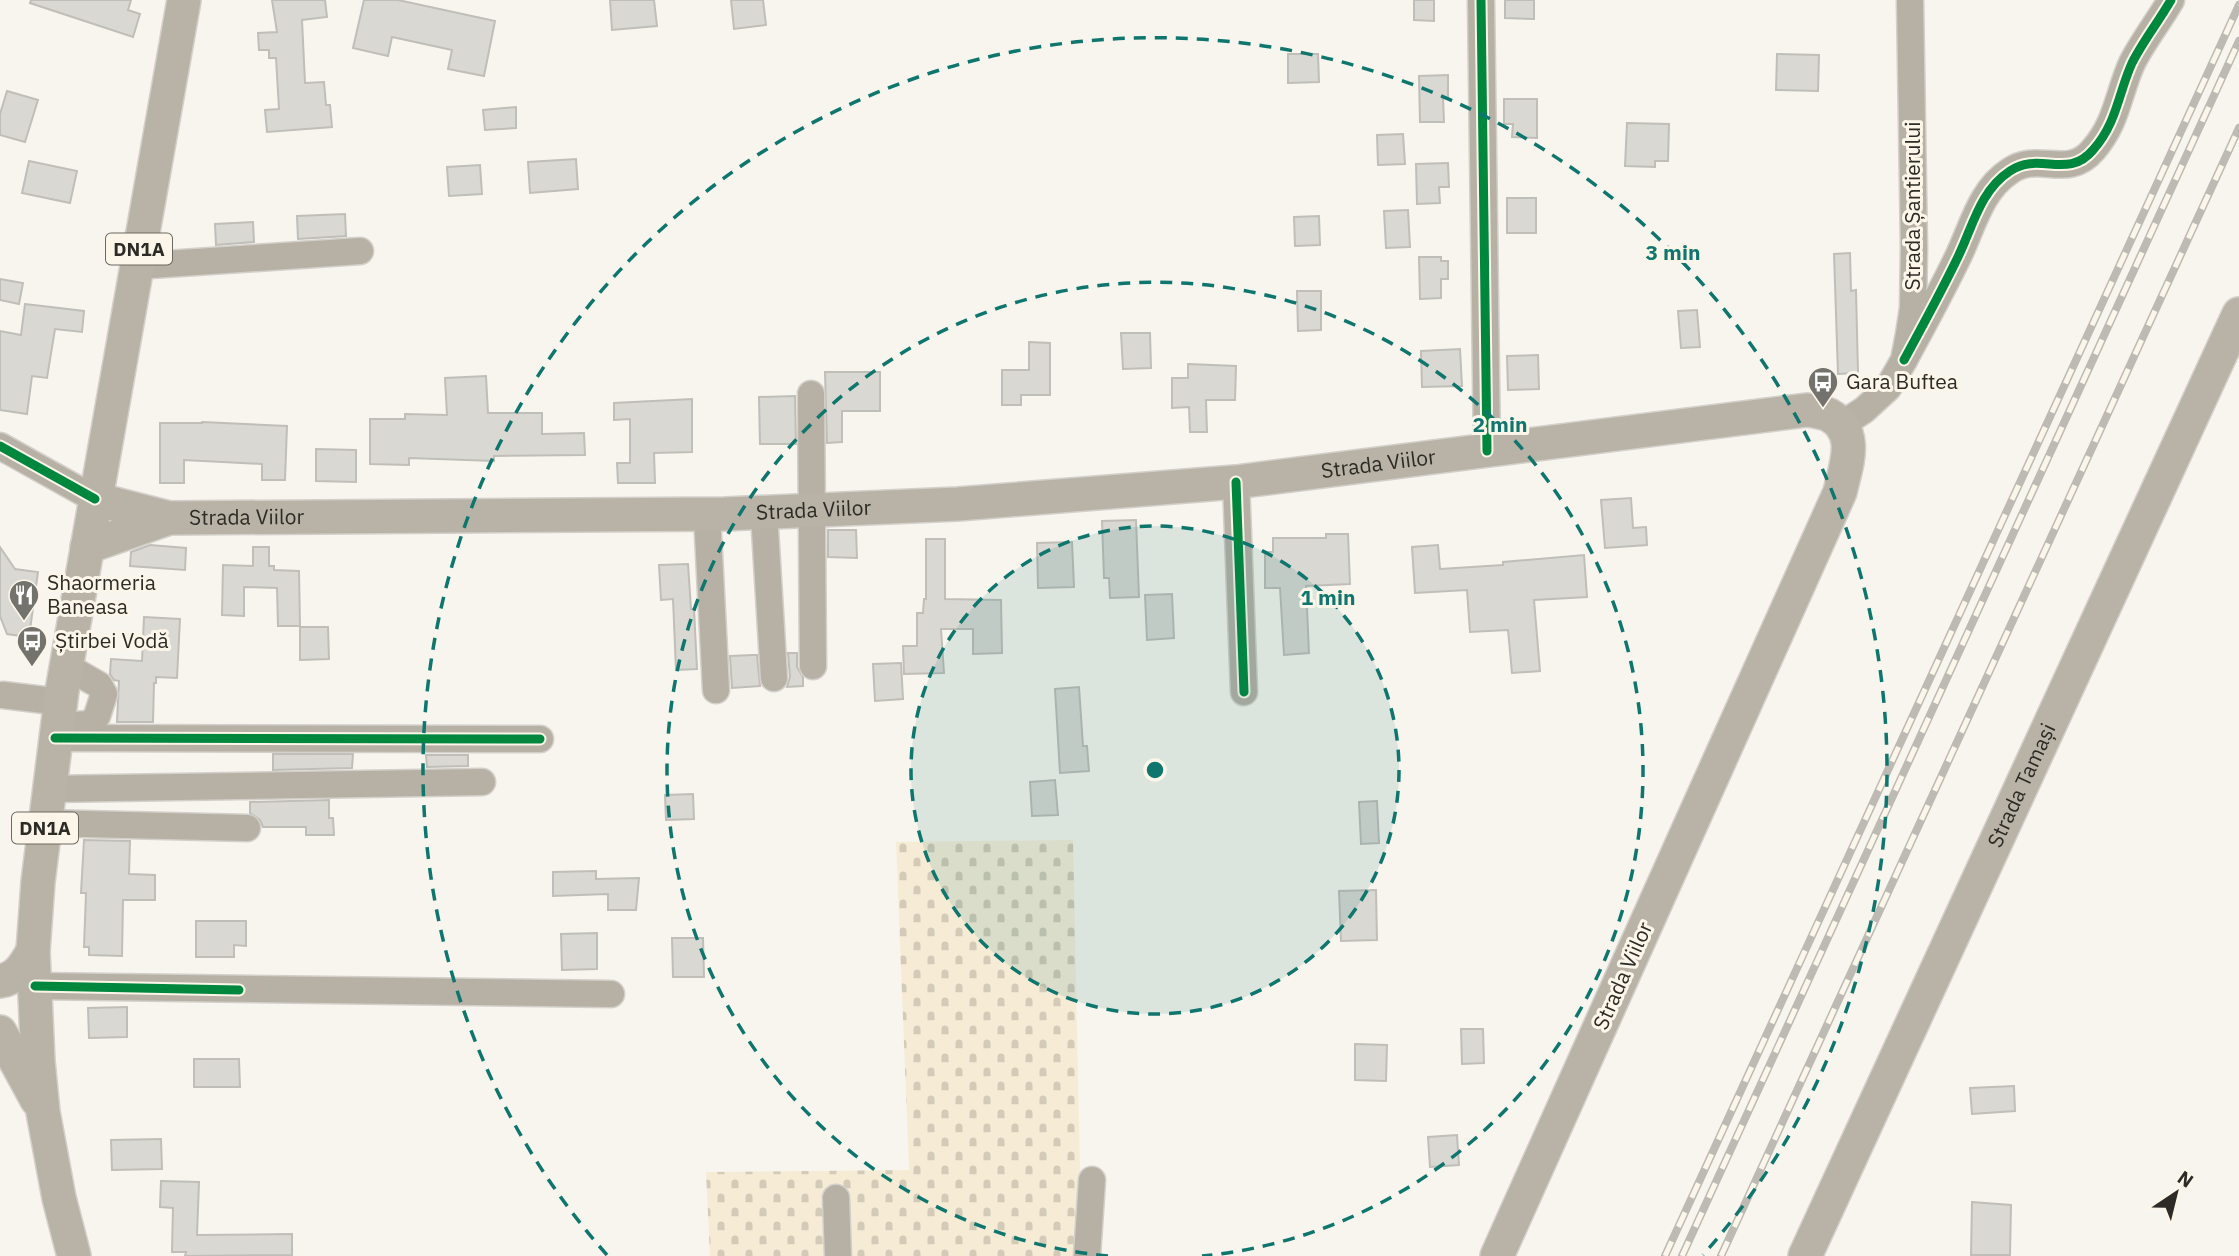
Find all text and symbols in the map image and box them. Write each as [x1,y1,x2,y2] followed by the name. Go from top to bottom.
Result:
[1898,122,1926,290] street label: Strada Șantierului
[106,233,172,264] road number: DN1A
[1646,238,1700,266] text: 3 min
[1806,365,1840,409] bus stop icon: Gara Buftea
[1846,367,1958,395] place label: Gara Buftea
[1473,410,1527,438] text: 2 min
[1319,442,1437,484] street label: Strada Viilor
[755,493,872,526] street label: Strada Viilor
[189,502,305,531] street label: Strada Viilor
[47,568,156,620] place label: Shaormeria Baneasa
[7,578,41,622] restaurant icon: Shaormeria Baneasa
[1301,583,1355,611] text: 1 min
[15,624,49,668] bus stop icon: Știrbei Vodă
[55,626,169,654] place label: Știrbei Vodă
[1980,719,2062,852] street label: Strada Tamași
[1143,758,1167,782] centre of rings
[12,813,78,844] road number: DN1A
[1586,917,1658,1034] street label: Strada Viilor
[2141,1158,2211,1228] north arrow
[2173,1165,2198,1193] text: N

